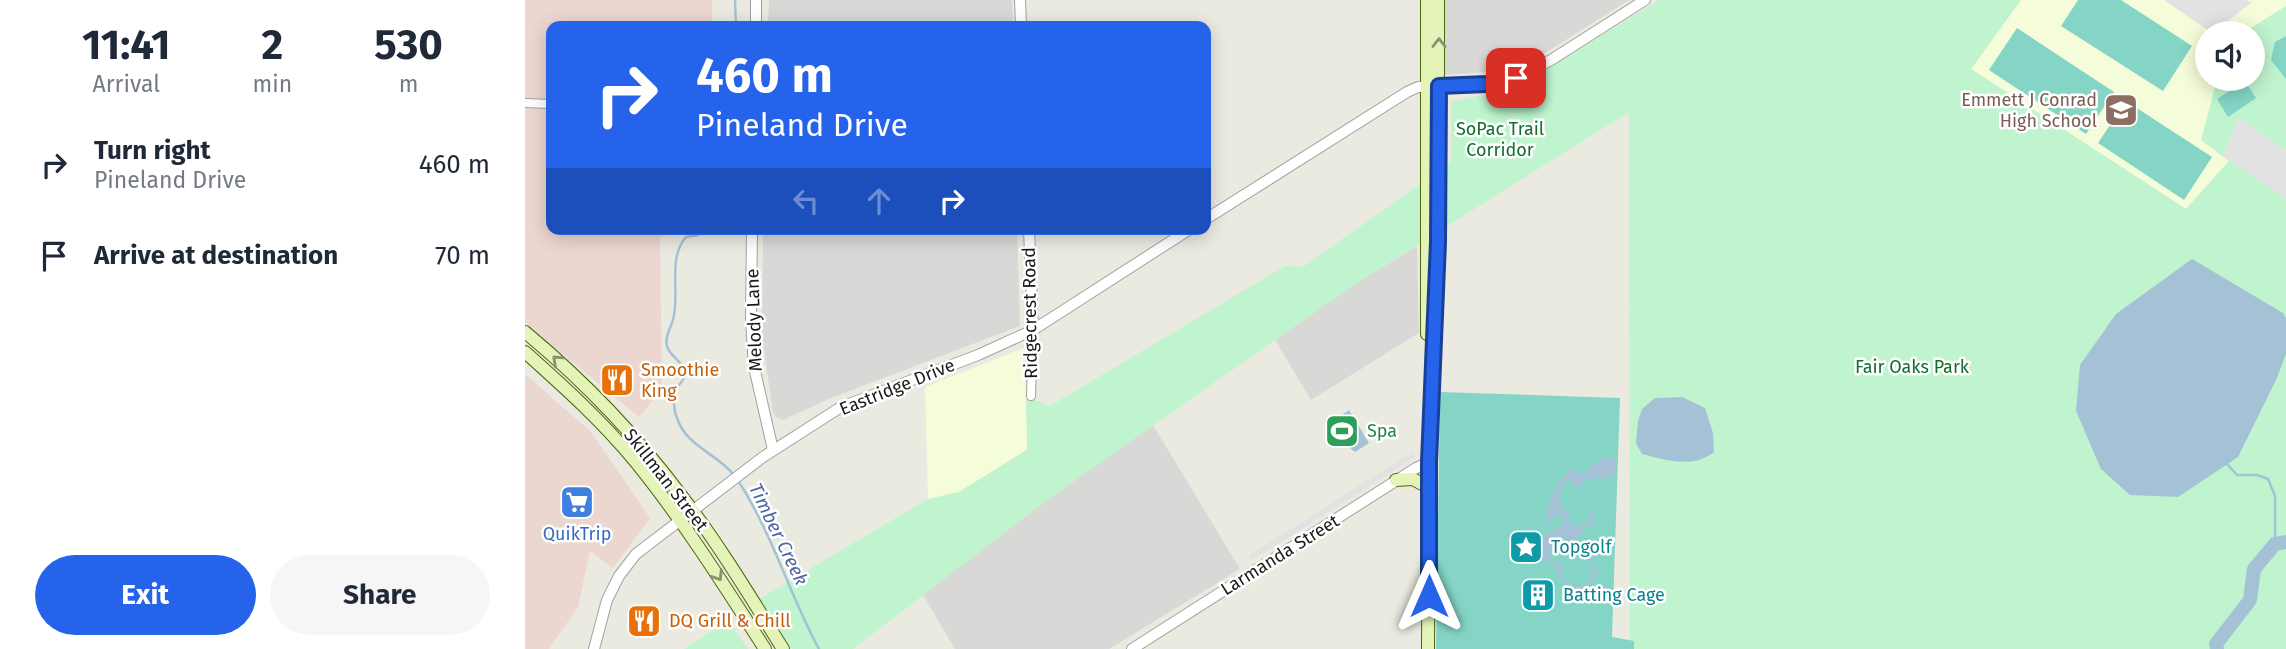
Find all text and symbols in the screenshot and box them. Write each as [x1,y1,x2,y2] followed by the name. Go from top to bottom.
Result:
[82,20,170,70] text: 11:41
[262,20,283,70] text: 2
[374,20,443,70] text: 530
[2195,21,2265,91] map controls
[2195,21,2265,91] button: sound
[1431,37,1447,48] one-way arrow
[696,46,833,105] text: 460 m
[1486,48,1546,108] pin
[581,49,672,140] icon: right
[1497,59,1535,97] icon: arrive
[93,70,160,98] text: Arrival
[253,70,292,98] text: min
[399,70,418,98] text: m
[1961,89,2097,132] place label: Emmett J Conrad High School
[2102,91,2140,129] school or university icon: Emmett J Conrad High School
[696,106,908,144] text: Pineland Drive
[1456,118,1544,161] park label: SoPac Trail Corridor
[94,135,211,166] text: Turn right
[35,146,73,184] icon: right
[419,149,490,180] text: 460 m
[94,166,246,194] text: Pineland Drive
[787,182,825,220] icon: left
[860,182,898,220] icon: ahead
[933,182,971,220] icon: right
[35,237,73,275] icon: arrive
[94,240,338,271] text: Arrive at destination
[435,240,490,271] text: 70 m
[1018,247,1042,379] street label: Ridgecrest Road
[741,268,767,372] street label: Melody Lane
[836,354,958,420] street label: Eastridge Drive
[552,355,565,368] one-way arrow
[1855,356,1970,378] park label: Fair Oaks Park
[641,359,719,402] place label: Smoothie King
[598,361,636,399] restaurant icon: Smoothie King
[1323,412,1361,450] sports icon: Spa
[1367,420,1397,442] place label: Spa
[619,424,713,536] street label: Skillman Street
[744,479,813,589] water label: Timber Creek
[558,483,596,521] supermarket icon: QuikTrip
[1217,510,1344,600] street label: Larmanda Street
[543,523,611,545] place label: QuikTrip
[1507,528,1545,566] place icon: Topgolf
[1551,536,1613,558] place label: Topgolf
[35,555,256,635] button: Exit
[270,555,490,635] button: Share
[1392,559,1466,633] position arrow
[710,568,723,581] one-way arrow
[1519,576,1557,614] building icon: Batting Cage
[1563,584,1665,606] place label: Batting Cage
[625,602,663,640] restaurant icon: DQ Grill & Chill
[669,610,790,632] place label: DQ Grill & Chill

